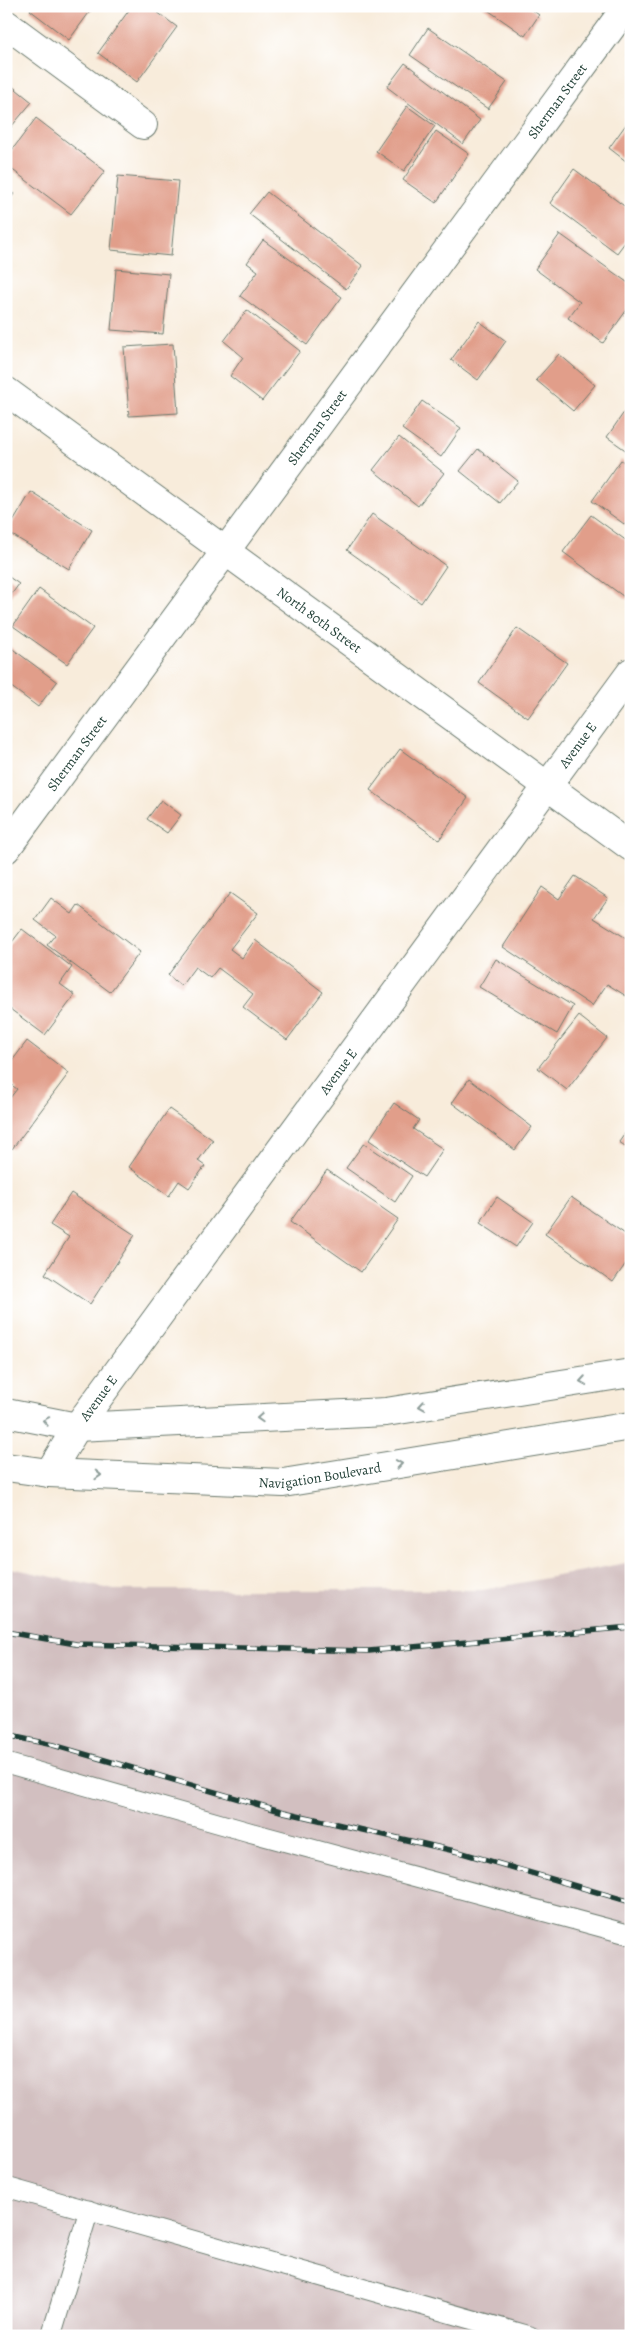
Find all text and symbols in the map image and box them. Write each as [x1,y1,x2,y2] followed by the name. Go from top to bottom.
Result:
[523,59,591,143] street label: Sherman Street
[283,385,351,469] street label: Sherman Street
[273,582,366,657] street label: North 80th Street
[42,711,111,795] street label: Sherman Street
[554,718,601,773] street label: Avenue E
[314,1044,361,1099] street label: Avenue E
[75,1371,122,1426] street label: Avenue E
[578,1375,587,1385] one-way arrow
[418,1401,426,1411] one-way arrow
[256,1413,264,1423] one-way arrow
[42,1416,50,1426] one-way arrow
[258,1458,383,1493] street label: Navigation Boulevard
[394,1460,403,1470] one-way arrow
[94,1470,102,1480] one-way arrow

